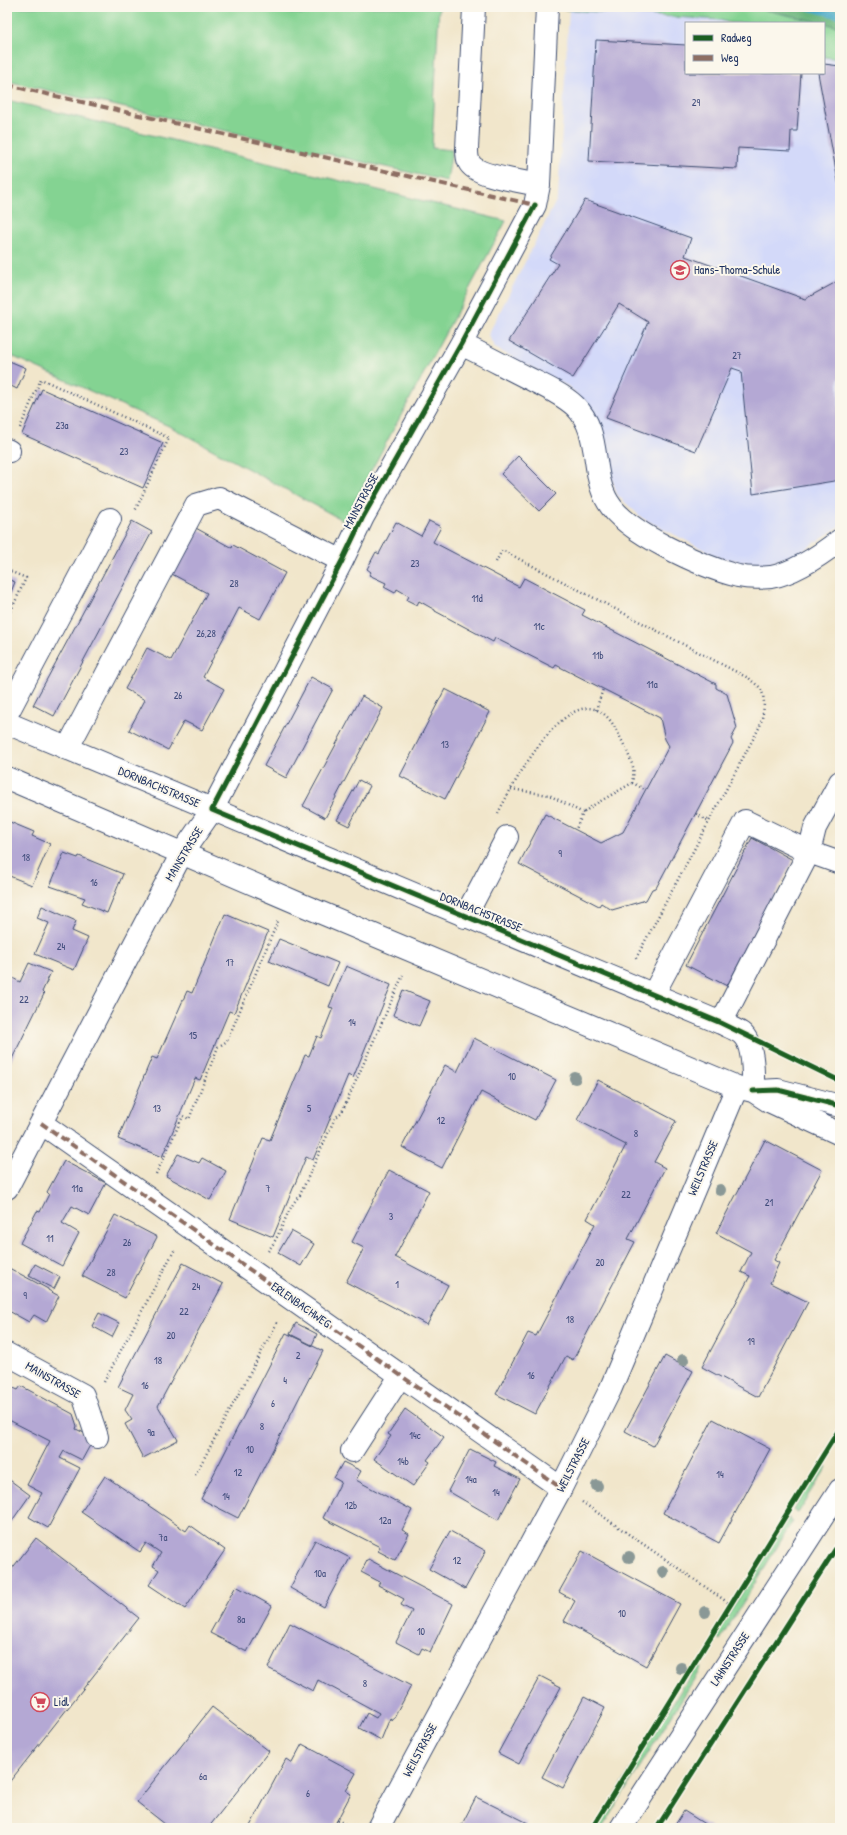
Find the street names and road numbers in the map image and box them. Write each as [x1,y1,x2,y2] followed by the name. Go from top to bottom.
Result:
[339,469,383,532] street label: MAINSTRASSE
[116,762,203,812] street label: DORNBACHSTRASSE
[161,823,207,884] street label: MAINSTRASSE
[438,887,525,936] street label: DORNBACHSTRASSE
[683,1137,722,1198] street label: WEILSTRASSE
[268,1278,335,1332] street label: ERLENBACHWEG
[23,1357,84,1403] street label: MAINSTRASSE
[552,1434,594,1495] street label: WEILSTRASSE
[706,1628,754,1689] street label: LAHNSTRASSE
[398,1719,441,1780] street label: WEILSTRASSE

